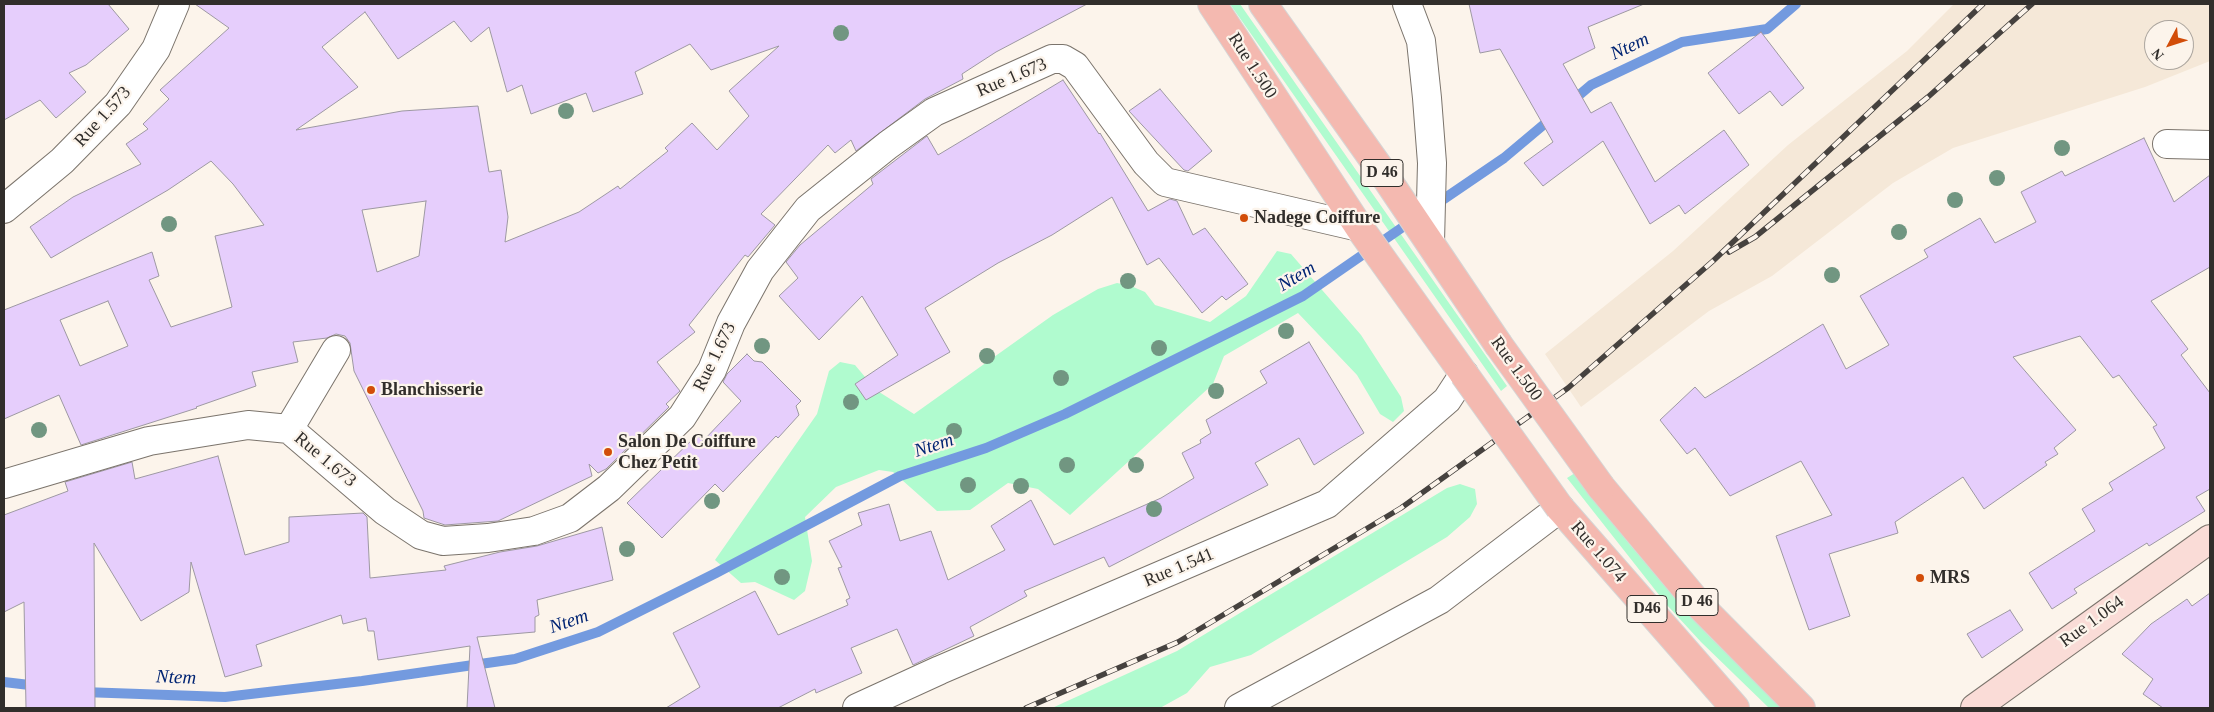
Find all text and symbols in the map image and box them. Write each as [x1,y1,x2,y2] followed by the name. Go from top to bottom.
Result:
[2144,20,2194,70] north arrow
[1607,28,1653,66] water label: Ntem
[1223,29,1281,103] street label: Rue 1.500
[2149,46,2167,63] text: N
[974,54,1050,102] street label: Rue 1.673
[70,82,136,152] street label: Rue 1.573
[1361,160,1403,187] road number: D 46
[1254,207,1380,229] place label: Nadege Coiffure
[1238,212,1250,224] marker: Nadege Coiffure
[1274,257,1320,297] water label: Ntem
[689,319,741,395] street label: Rue 1.673
[1486,333,1546,405] street label: Rue 1.500
[381,379,483,401] place label: Blanchisserie
[365,384,377,396] marker: Blanchisserie
[290,428,360,492] street label: Rue 1.673
[911,429,957,463] water label: Ntem
[618,431,756,474] place label: Salon De Coiffure Chez Petit
[602,446,614,458] marker: Salon De Coiffure Chez Petit
[1566,517,1630,587] street label: Rue 1.074
[1141,544,1217,592] street label: Rue 1.541
[1930,567,1970,589] place label: MRS
[1914,572,1926,584] marker: MRS
[1676,588,1718,616] road number: D 46
[2056,592,2128,652] street label: Rue 1.064
[1627,596,1667,622] road number: D46
[546,605,592,639] water label: Ntem
[156,666,196,690] water label: Ntem

